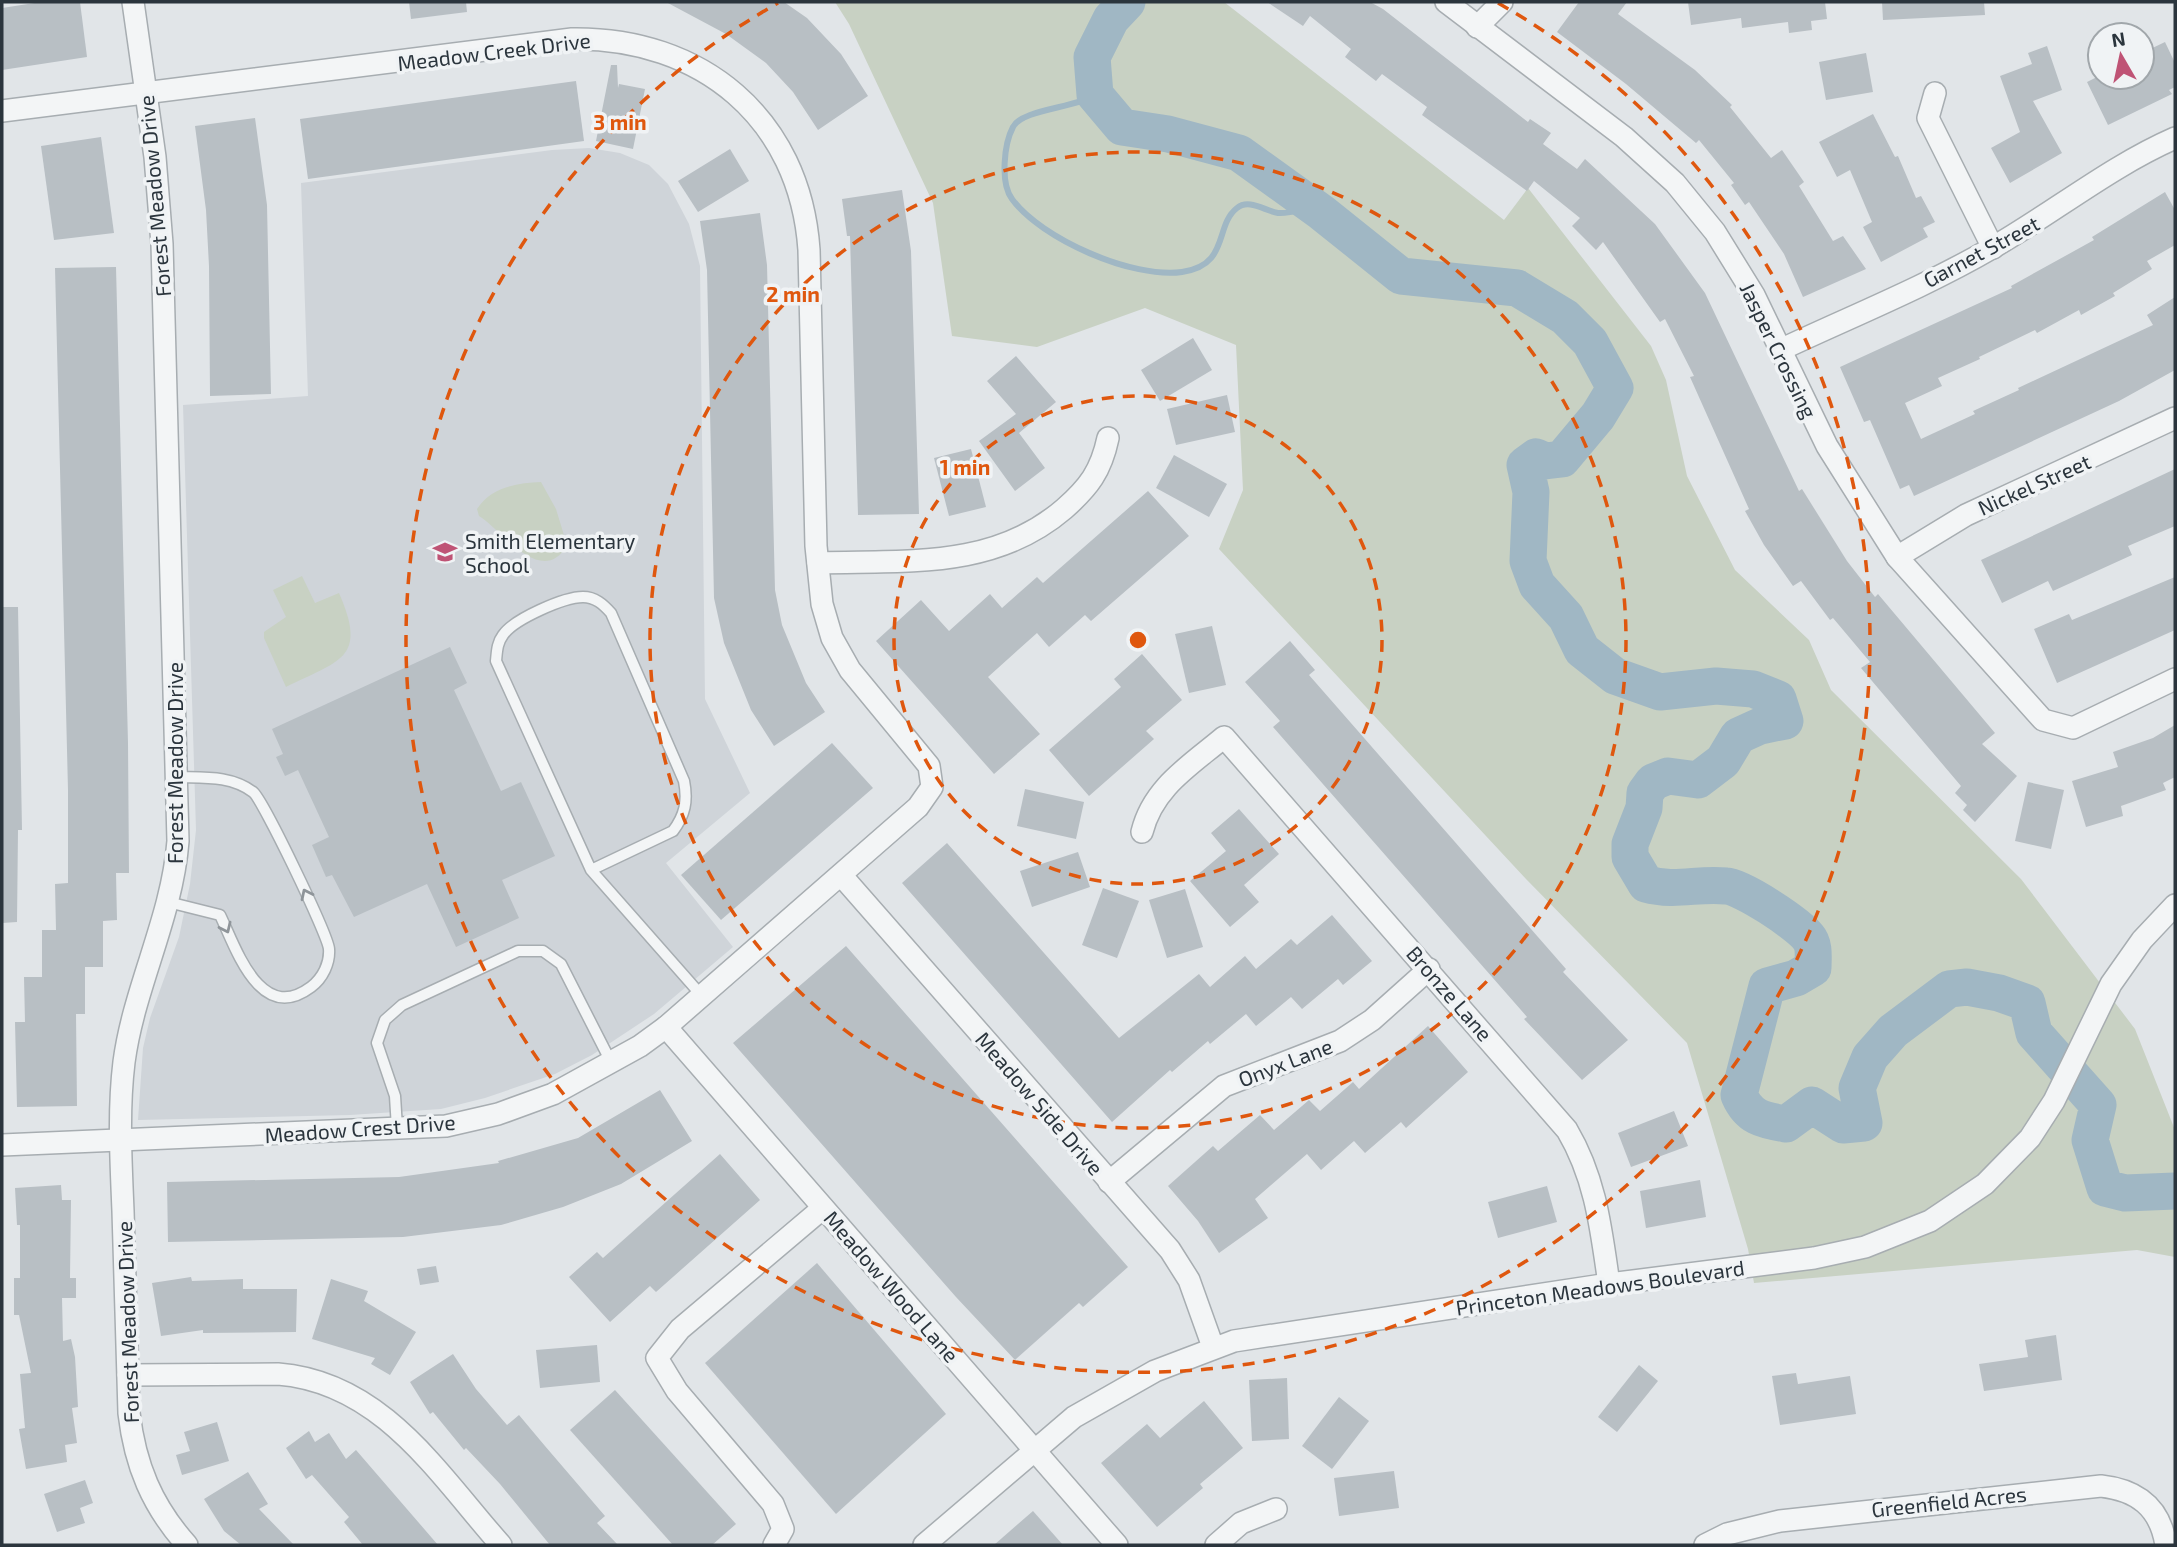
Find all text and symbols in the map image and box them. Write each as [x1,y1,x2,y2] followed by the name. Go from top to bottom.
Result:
[2086,21,2156,91] north arrow
[2110,26,2127,51] text: N
[396,27,592,75] street label: Meadow Creek Drive
[133,94,175,298] street label: Forest Meadow Drive
[593,109,647,134] text: 3 min
[1919,210,2043,292] street label: Garnet Street
[1735,278,1823,422] street label: Jasper Crossing
[766,281,820,306] text: 2 min
[1974,448,2094,520] street label: Nickel Street
[940,454,990,479] text: 1 min
[465,528,635,577] place label: Smith Elementary School
[431,538,459,566] school or university icon: Smith Elementary School
[1126,628,1150,652] centre of rings
[162,662,187,864] street label: Forest Meadow Drive
[300,889,314,901] one-way arrow
[218,921,232,933] one-way arrow
[1402,940,1498,1046] street label: Bronze Lane
[971,1026,1109,1180] street label: Meadow Side Drive
[1234,1033,1336,1091] street label: Onyx Lane
[264,1109,456,1147] street label: Meadow Crest Drive
[819,1205,965,1367] street label: Meadow Wood Lane
[111,1221,143,1423] street label: Forest Meadow Drive
[1454,1254,1746,1320] street label: Princeton Meadows Boulevard
[1870,1480,2028,1522] street label: Greenfield Acres

